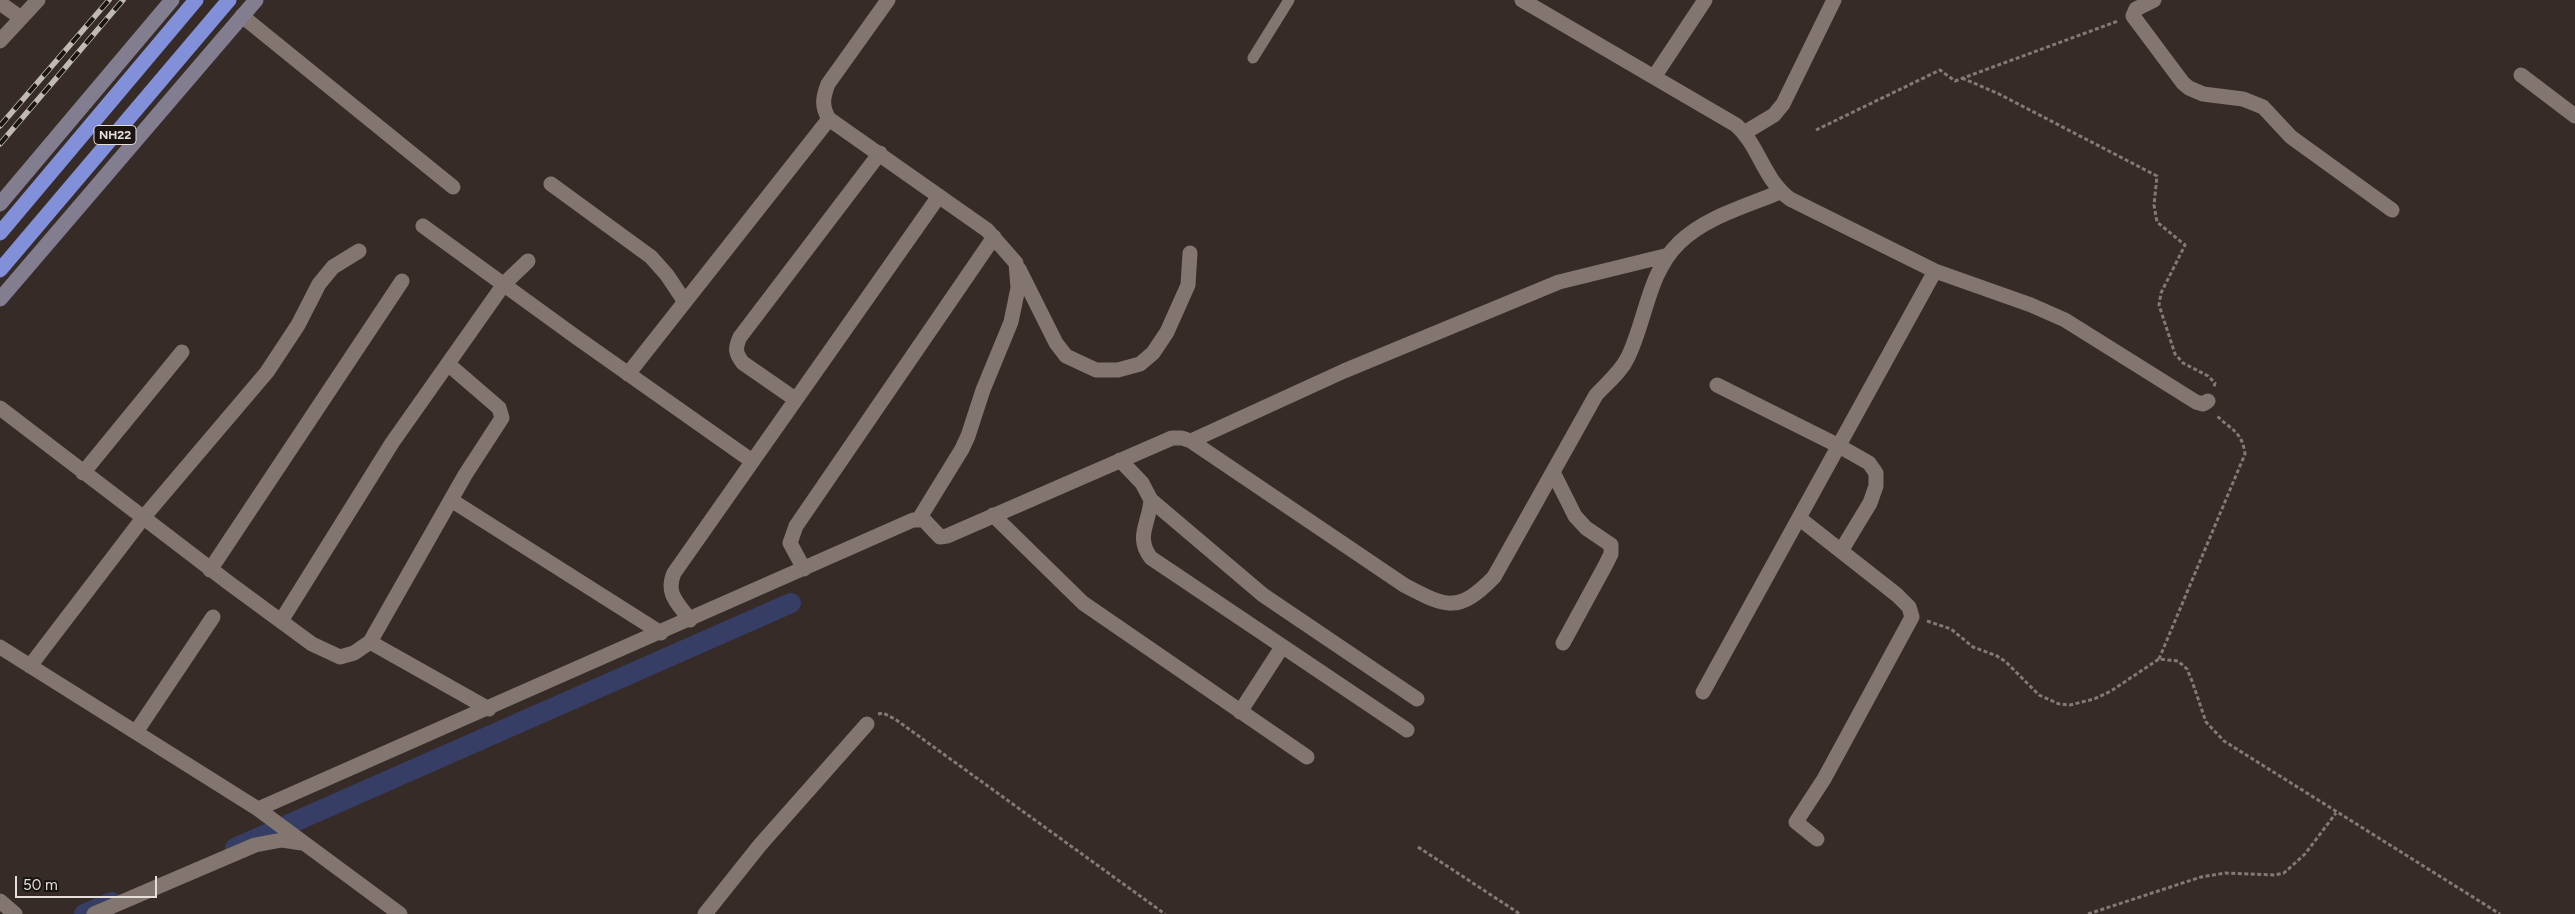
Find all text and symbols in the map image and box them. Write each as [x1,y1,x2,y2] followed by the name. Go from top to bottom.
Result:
[94,126,136,144] road number: NH22
[18,866,160,898] scale bar
[23,876,58,894] text: 50 m

